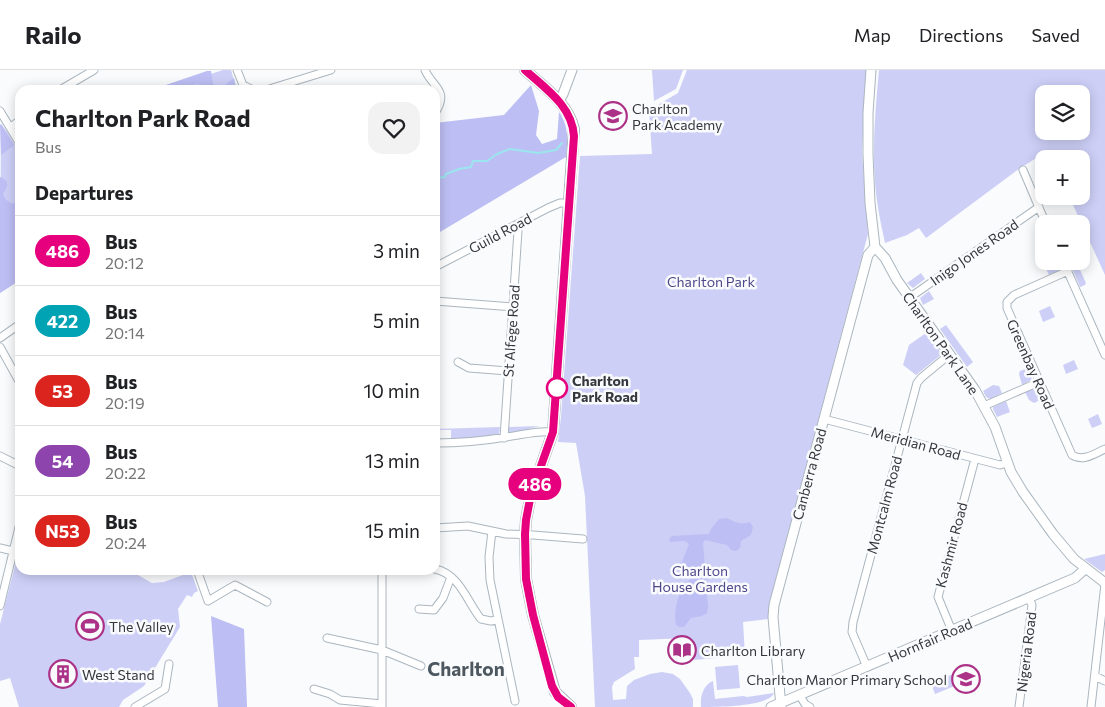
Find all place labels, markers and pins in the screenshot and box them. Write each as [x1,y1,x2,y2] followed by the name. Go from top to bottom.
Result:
[632,100,722,133] place label: Charlton Park Academy
[598,101,628,131] school or university icon: Charlton Park Academy
[572,372,638,405] place label: Charlton Park Road
[546,377,568,399] marker: Charlton Park Road
[75,611,105,641] sports icon: The Valley
[109,618,174,635] place label: The Valley
[667,635,697,665] library icon: Charlton Library
[701,642,805,659] place label: Charlton Library
[48,659,78,689] building icon: West Stand
[951,664,981,694] school or university icon: Charlton Manor Primary School
[82,666,155,683] place label: West Stand
[746,671,947,688] place label: Charlton Manor Primary School

